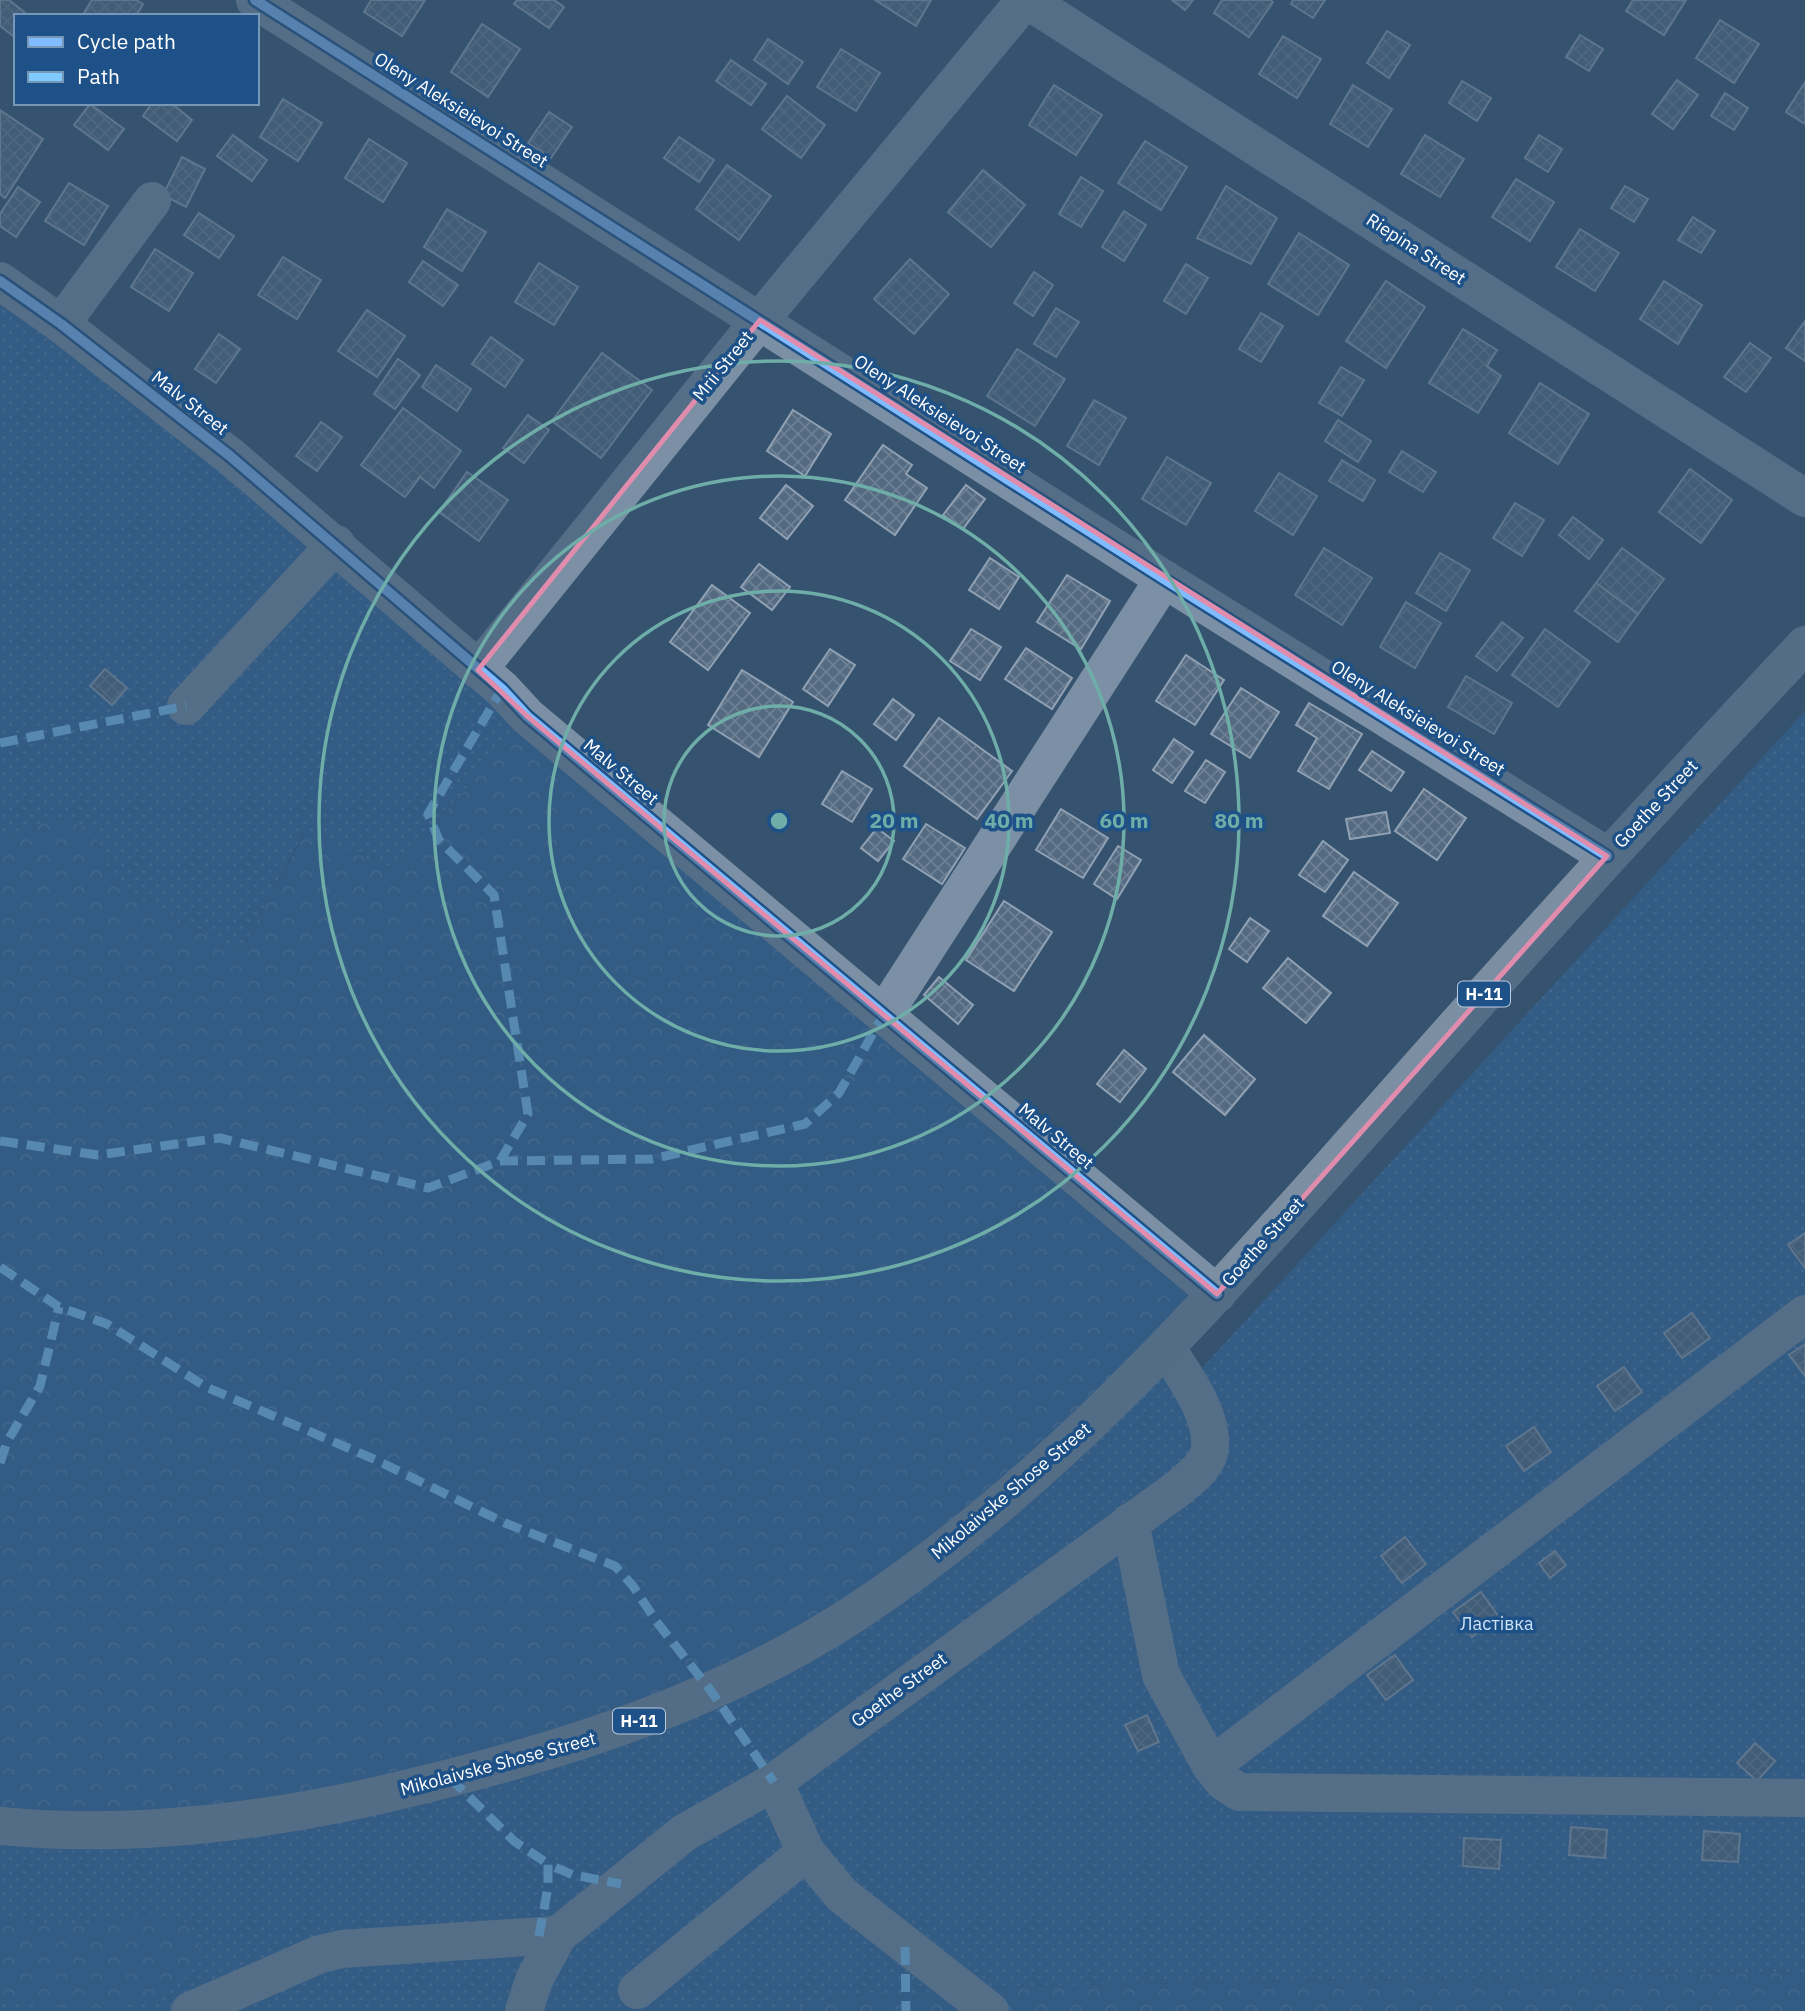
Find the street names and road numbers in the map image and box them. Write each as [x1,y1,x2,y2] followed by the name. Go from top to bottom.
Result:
[370,47,552,173] street label: Oleny Aleksieievoi Street
[1362,208,1470,289] street label: Riepina Street
[687,326,758,406] street label: Mrii Street
[850,349,1031,478] street label: Oleny Aleksieievoi Street
[147,365,233,440] street label: Malv Street
[1327,655,1509,781] street label: Oleny Aleksieievoi Street
[579,733,664,810] street label: Malv Street
[1609,755,1702,853] street label: Goethe Street
[1458,982,1510,1006] road number: Н-11
[1014,1097,1099,1174] street label: Malv Street
[1216,1192,1309,1291] street label: Goethe Street
[926,1417,1095,1564] street label: Mikolaivske Shose Street
[846,1647,951,1732] street label: Goethe Street
[613,1708,665,1734] road number: Н-11
[398,1726,598,1801] street label: Mikolaivske Shose Street

